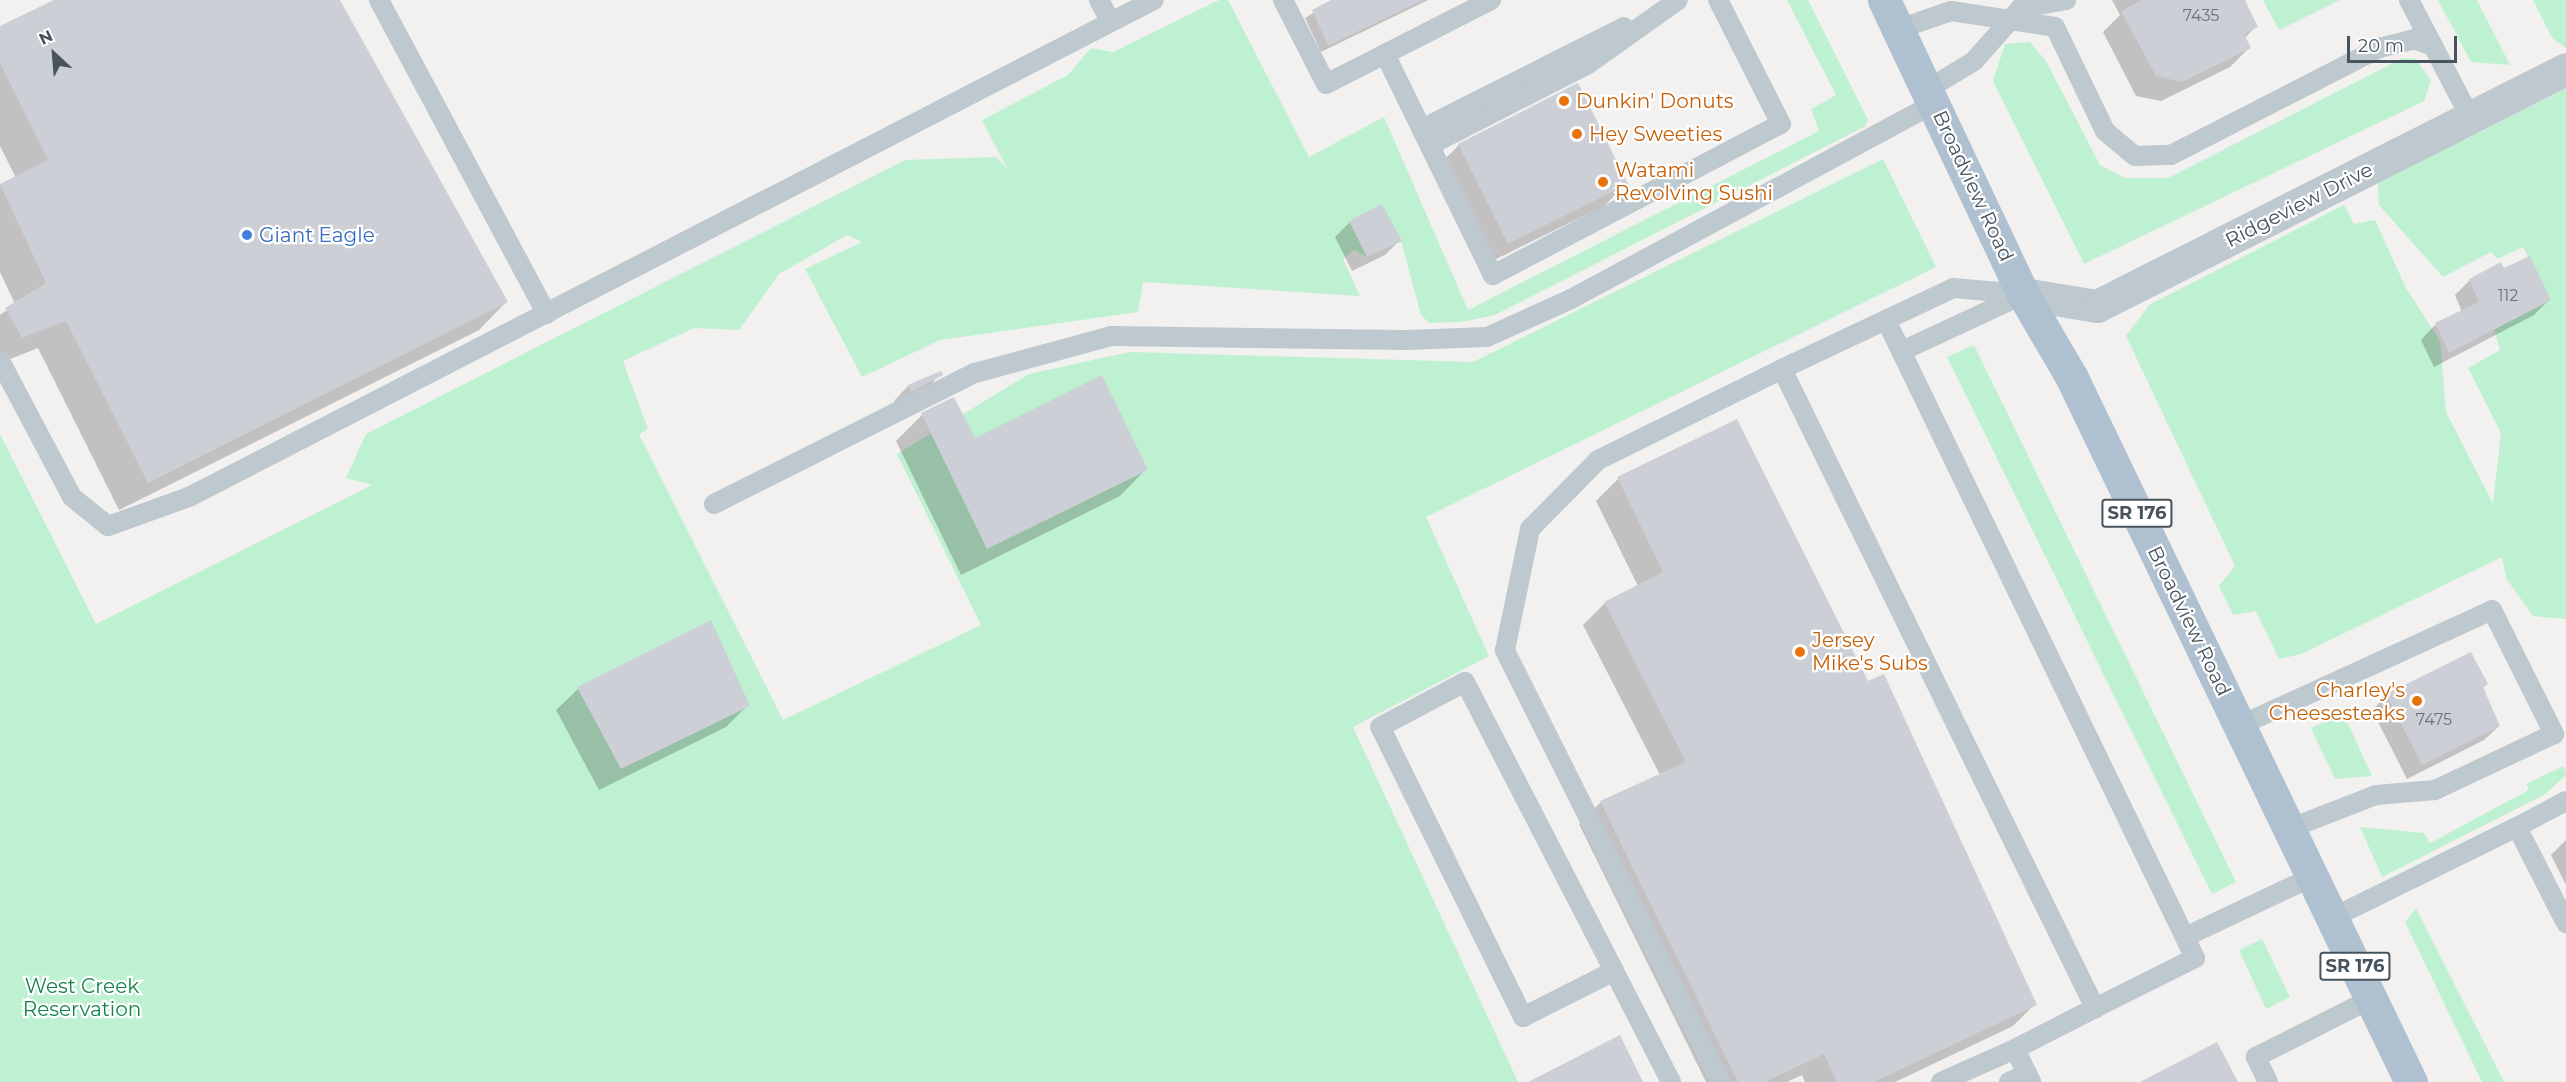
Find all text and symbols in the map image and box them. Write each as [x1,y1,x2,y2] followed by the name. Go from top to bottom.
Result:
[2183,6,2219,26] house number: 7435
[24,24,84,84] north arrow
[2350,24,2460,62] scale bar
[36,26,56,49] text: N
[2358,35,2404,57] text: 20 m
[1576,89,1734,113] place label: Dunkin' Donuts
[1557,94,1571,108] marker: Dunkin' Donuts
[1927,107,2019,265] street label: Broadview Road
[1589,122,1722,146] place label: Hey Sweeties
[1570,127,1584,141] marker: Hey Sweeties
[2221,157,2377,253] street label: Ridgeview Drive
[1615,158,1773,205] place label: Watami Revolving Sushi
[1596,175,1610,189] marker: Watami Revolving Sushi
[259,223,375,247] place label: Giant Eagle
[240,228,254,242] marker: Giant Eagle
[2498,286,2518,306] house number: 112
[2101,498,2173,528] road number: SR 176
[2142,542,2236,700] street label: Broadview Road
[1812,628,1928,675] place label: Jersey Mike's Subs
[1793,645,1807,659] marker: Jersey Mike's Subs
[2269,678,2405,725] place label: Charley's Cheesesteaks
[2410,694,2424,708] marker: Charley's Cheesesteaks
[2416,710,2452,730] house number: 7475
[2319,951,2391,981] road number: SR 176
[23,975,141,1022] park label: West Creek Reservation

